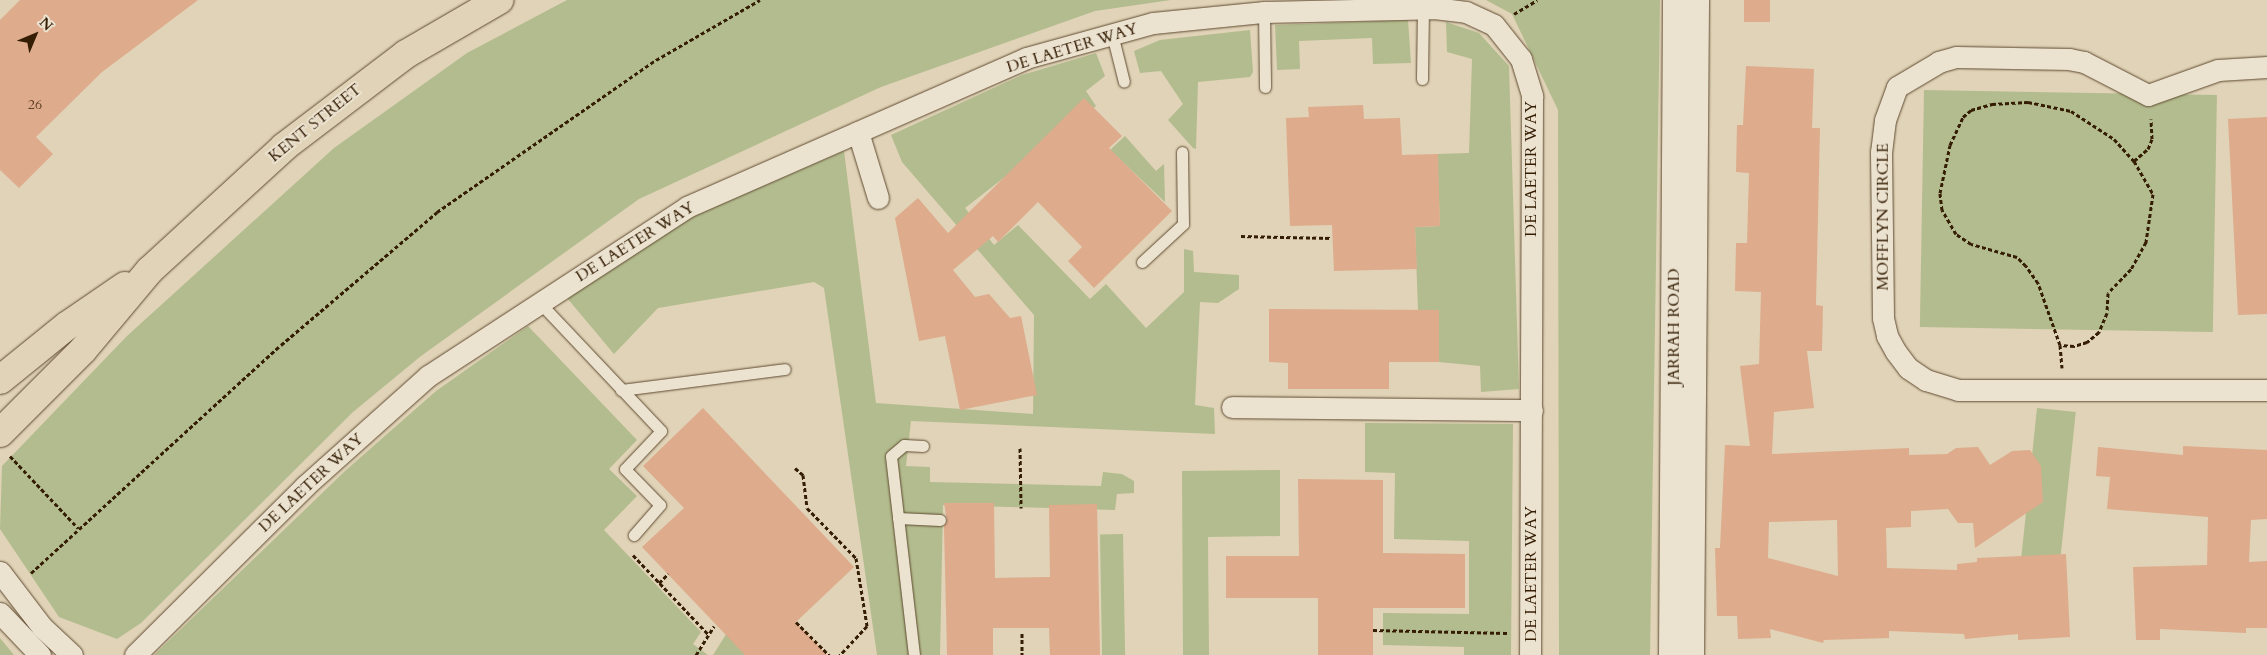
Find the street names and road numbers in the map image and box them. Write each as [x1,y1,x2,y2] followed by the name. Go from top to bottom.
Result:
[1004,19,1140,77] street label: DE LAETER WAY
[265,80,365,166] street label: KENT STREET
[1521,101,1541,237] street label: DE LAETER WAY
[1873,143,1893,291] street label: MOFFLYN CIRCLE
[572,198,698,286] street label: DE LAETER WAY
[1664,268,1684,386] street label: JARRAH ROAD
[255,430,367,536] street label: DE LAETER WAY
[1521,506,1541,642] street label: DE LAETER WAY

